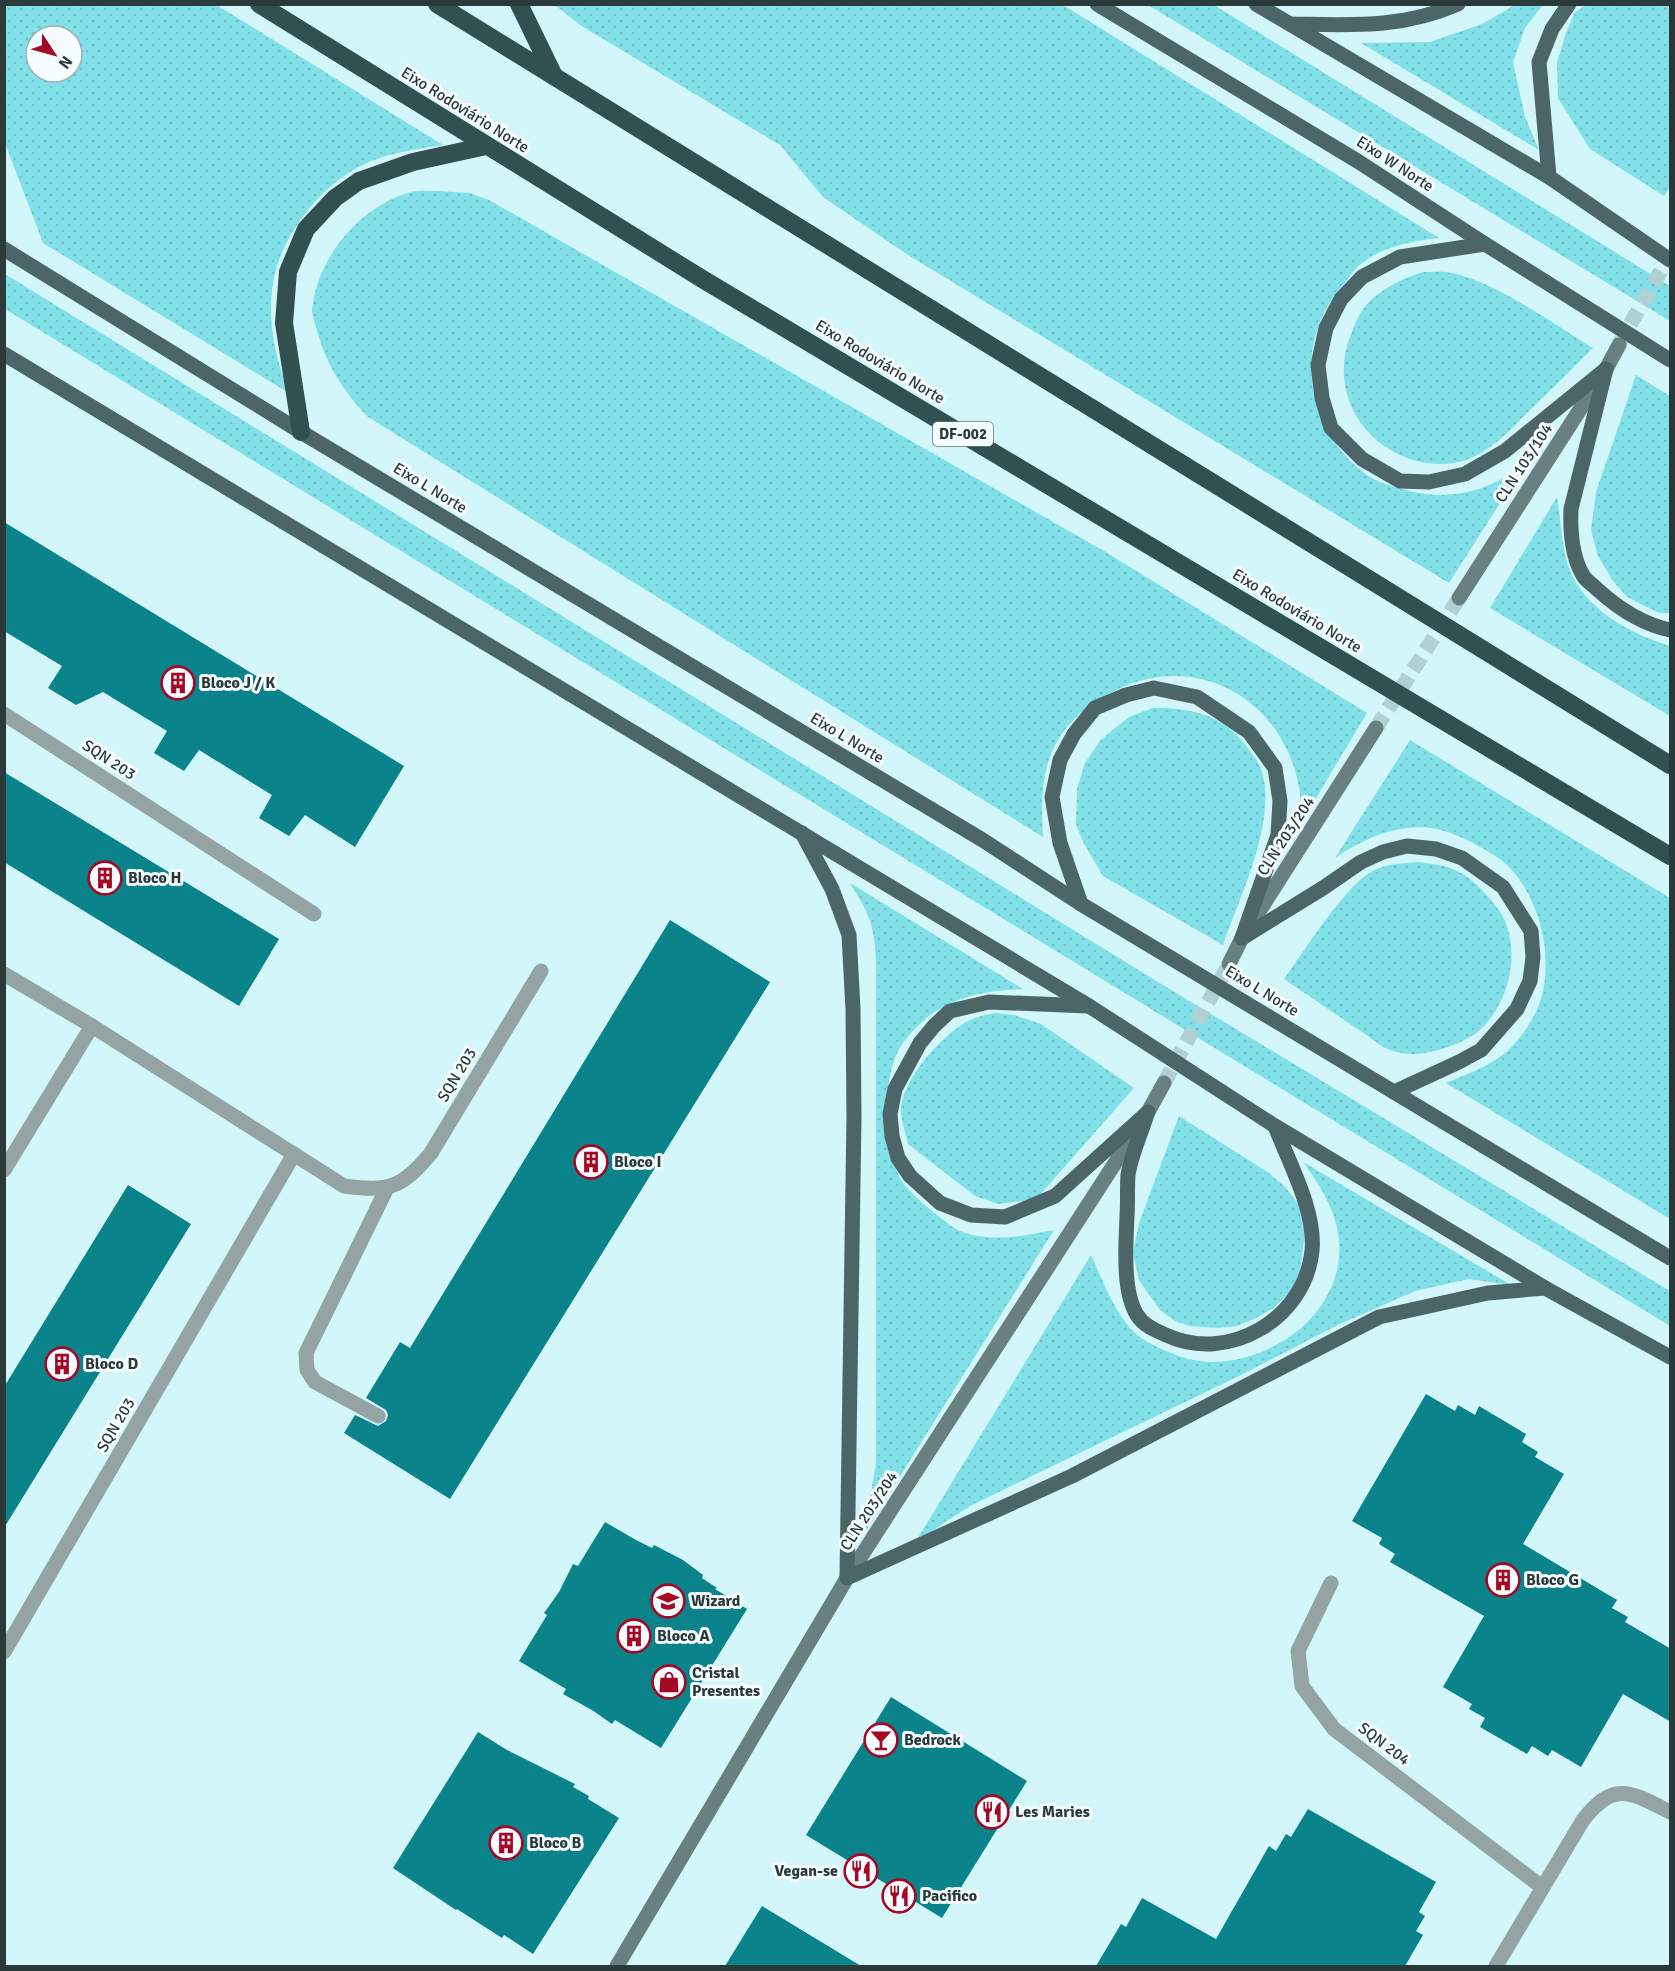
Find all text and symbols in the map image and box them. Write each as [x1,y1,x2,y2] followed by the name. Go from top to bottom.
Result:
[24,24,84,84] north arrow
[54,52,77,73] text: N
[397,62,533,158] street label: Eixo Rodoviário Norte
[1353,132,1437,196] street label: Eixo W Norte
[812,315,948,409] street label: Eixo Rodoviário Norte
[1491,419,1557,507] street label: CLN 103/104
[933,422,993,446] road number: DF-002
[389,458,471,518] street label: Eixo L Norte
[1229,564,1365,658] street label: Eixo Rodoviário Norte
[160,665,196,701] building icon: Bloco J / K
[201,673,275,693] place label: Bloco J / K
[806,708,888,768] street label: Eixo L Norte
[79,735,139,785] street label: SQN 203
[1253,792,1319,880] street label: CLN 203/204
[87,860,123,896] building icon: Bloco H
[128,868,181,888] place label: Bloco H
[1221,961,1303,1021] street label: Eixo L Norte
[433,1044,481,1106] street label: SQN 203
[573,1144,609,1180] building icon: Bloco I
[614,1152,661,1172] place label: Bloco I
[44,1346,80,1382] building icon: Bloco D
[85,1354,138,1374] place label: Bloco D
[92,1394,140,1456] street label: SQN 203
[836,1467,902,1555] street label: CLN 203/204
[1485,1562,1521,1598] building icon: Bloco G
[1526,1570,1579,1590] place label: Bloco G
[650,1583,686,1619] school or university icon: Wizard
[691,1591,741,1611] place label: Wizard
[616,1618,652,1654] building icon: Bloco A
[657,1626,710,1646] place label: Bloco A
[692,1663,760,1701] place label: Cristal Presentes
[651,1664,687,1700] shop icon: Cristal Presentes
[1354,1718,1414,1770] street label: SQN 204
[863,1722,899,1758] bar icon: Bedrock
[904,1730,961,1750] place label: Bedrock
[974,1794,1010,1830] restaurant icon: Les Maries
[1015,1802,1090,1822] place label: Les Maries
[488,1825,524,1861] building icon: Bloco B
[529,1833,581,1853] place label: Bloco B
[843,1853,879,1889] restaurant icon: Vegan-se
[775,1861,838,1881] place label: Vegan-se
[881,1878,917,1914] restaurant icon: Pacifico
[922,1886,977,1906] place label: Pacifico

